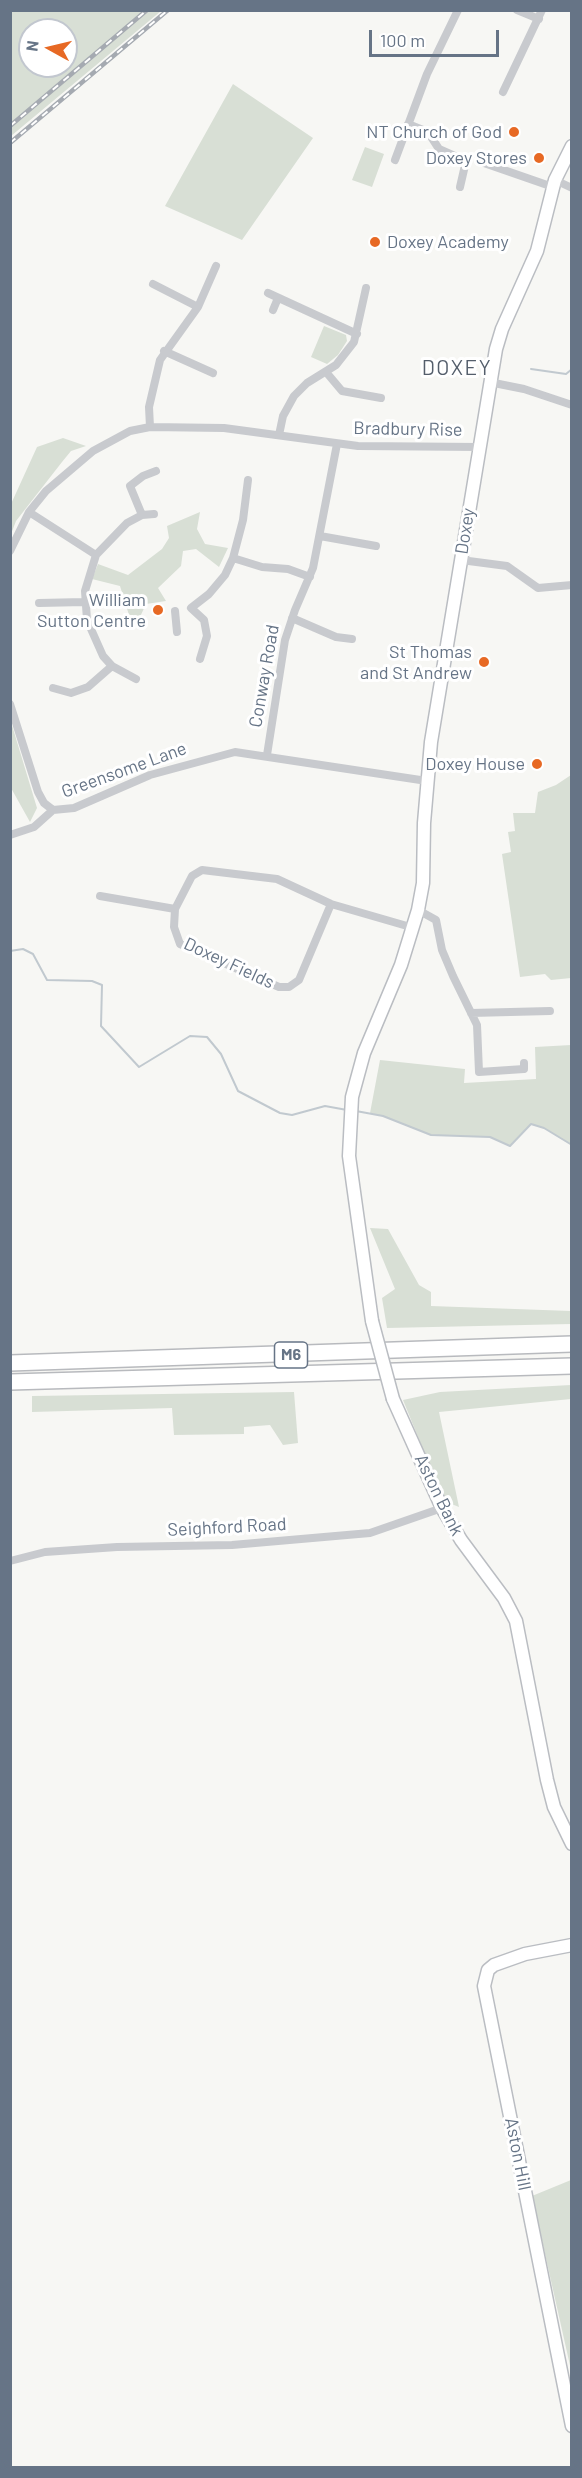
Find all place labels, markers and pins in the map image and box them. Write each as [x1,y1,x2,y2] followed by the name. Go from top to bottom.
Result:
[366,121,502,143] place label: NT Church of God
[507,125,521,139] marker: NT Church of God
[426,147,527,169] place label: Doxey Stores
[532,151,546,165] marker: Doxey Stores
[387,231,509,253] place label: Doxey Academy
[368,235,382,249] marker: Doxey Academy
[37,589,146,632] place label: William Sutton Centre
[151,603,165,617] marker: William Sutton Centre
[360,641,472,684] place label: St Thomas and St Andrew
[477,655,491,669] marker: St Thomas and St Andrew
[425,753,525,775] place label: Doxey House
[530,757,544,771] marker: Doxey House

